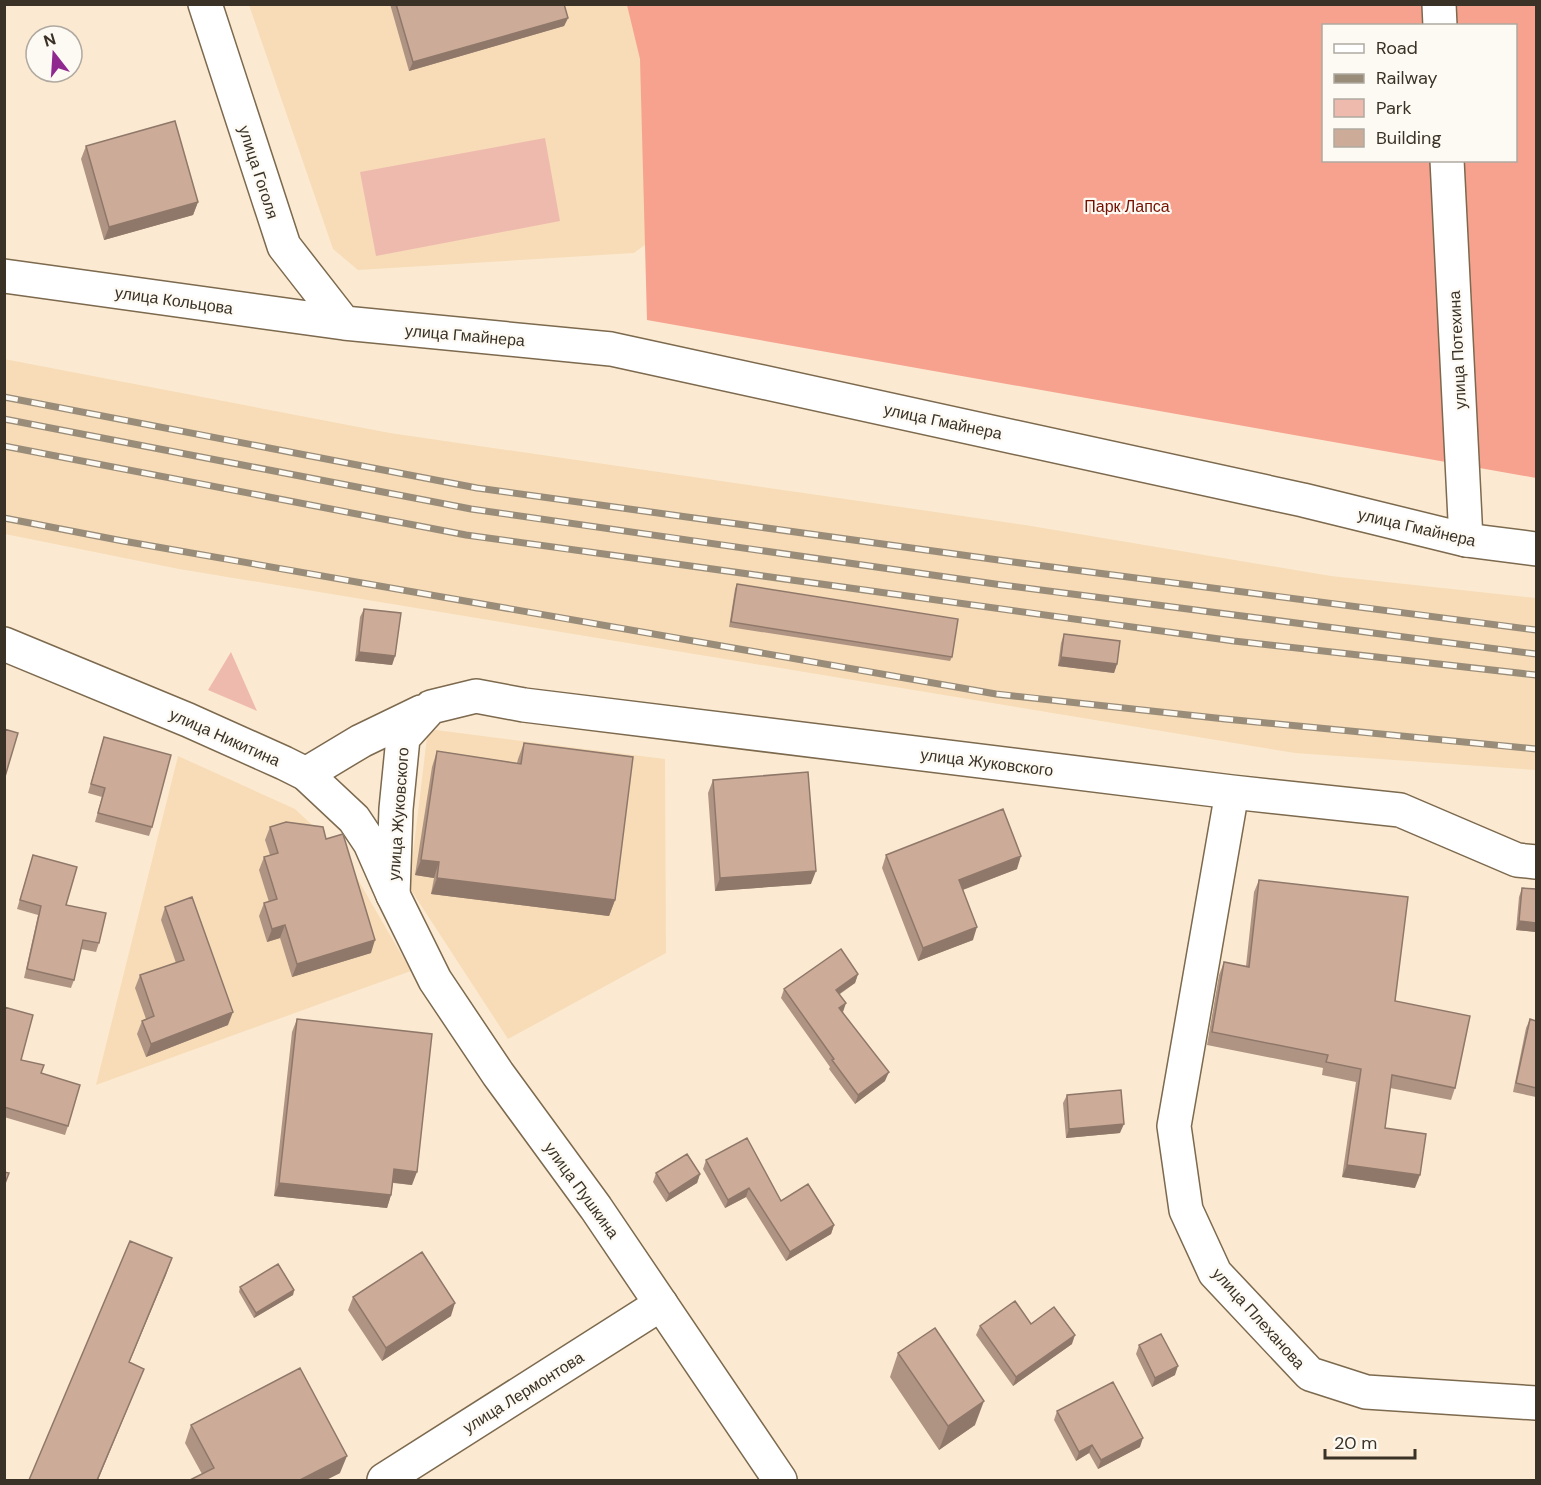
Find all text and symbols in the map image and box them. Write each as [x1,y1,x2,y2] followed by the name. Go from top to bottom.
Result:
[24,24,84,84] north arrow
[1322,24,1517,162] legend
[41,28,58,52] text: N
[1376,36,1418,60] text: Road
[1376,66,1438,90] text: Railway
[1376,96,1412,120] text: Park
[234,123,283,221] street label: улица Гоголя
[1376,126,1441,150] text: Building
[1084,196,1170,217] park label: Парк Лапса
[114,282,234,319] street label: улица Кольцова
[1444,290,1471,410] street label: улица Потехина
[404,320,526,351] street label: улица Гмайнера
[882,399,1004,444] street label: улица Гмайнера
[1356,504,1478,551] street label: улица Гмайнера
[166,704,283,771] street label: улица Никитина
[919,744,1055,781] street label: улица Жуковского
[383,747,414,881] street label: улица Жуковского
[540,1138,624,1243] street label: улица Пушкина
[1208,1263,1310,1373] street label: улица Плеханова
[459,1347,588,1438] street label: улица Лермонтова
[1325,1422,1415,1460] scale bar
[1334,1431,1377,1455] text: 20 m

